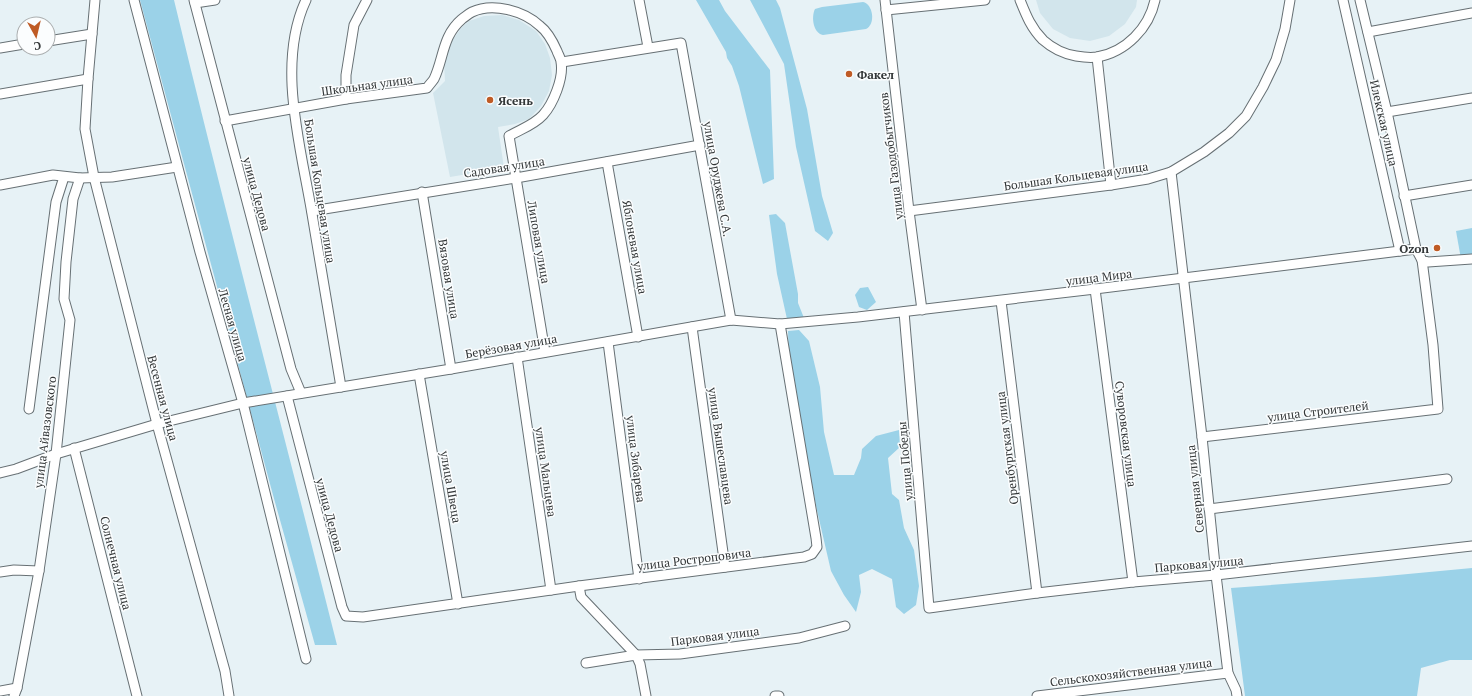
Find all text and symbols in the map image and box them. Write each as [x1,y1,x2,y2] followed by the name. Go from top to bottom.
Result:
[16,16,56,56] north arrow
[33,38,42,53] text: С
[857,67,894,82] place label: Факел
[844,69,854,79] marker: Факел
[320,71,414,99] street label: Школьная улица
[1367,78,1401,168] street label: Илекская улица
[876,91,906,222] street label: улица Газодобытчиков
[498,93,533,108] place label: Ясень
[485,95,495,105] marker: Ясень
[301,118,339,264] street label: Большая Кольцевая улица
[700,119,736,238] street label: улица Оруджева С.А.
[462,153,546,181] street label: Садовая улица
[240,155,274,233] street label: улица Дедова
[1003,158,1149,194] street label: Большая Кольцевая улица
[524,198,554,285] street label: Липовая улица
[619,199,651,295] street label: Яблоневая улица
[435,238,463,320] street label: Вязовая улица
[1399,241,1429,256] place label: Ozon
[1432,243,1442,253] marker: Ozon
[1064,265,1133,289] street label: улица Мира
[215,286,251,363] street label: Лесная улица
[464,331,558,361] street label: Берёзовая улица
[144,354,182,442] street label: Весенная улица
[31,375,59,490] street label: улица Айвазовского
[1112,380,1140,488] street label: Суворовская улица
[705,385,737,506] street label: улица Вышеславцева
[993,391,1021,505] street label: Оренбургская улица
[1266,397,1369,425] street label: улица Строителей
[623,414,649,503] street label: улица Зибарева
[894,421,916,502] street label: улица Победы
[532,425,560,518] street label: улица Мальцева
[1183,444,1207,534] street label: Северная улица
[437,449,465,524] street label: улица Швеца
[313,476,347,554] street label: улица Дедова
[97,515,135,611] street label: Солнечная улица
[635,545,752,574] street label: улица Ростроповича
[1154,553,1244,575] street label: Парковая улица
[670,623,760,649] street label: Парковая улица
[1049,655,1213,689] street label: Сельскохозяйственная улица

